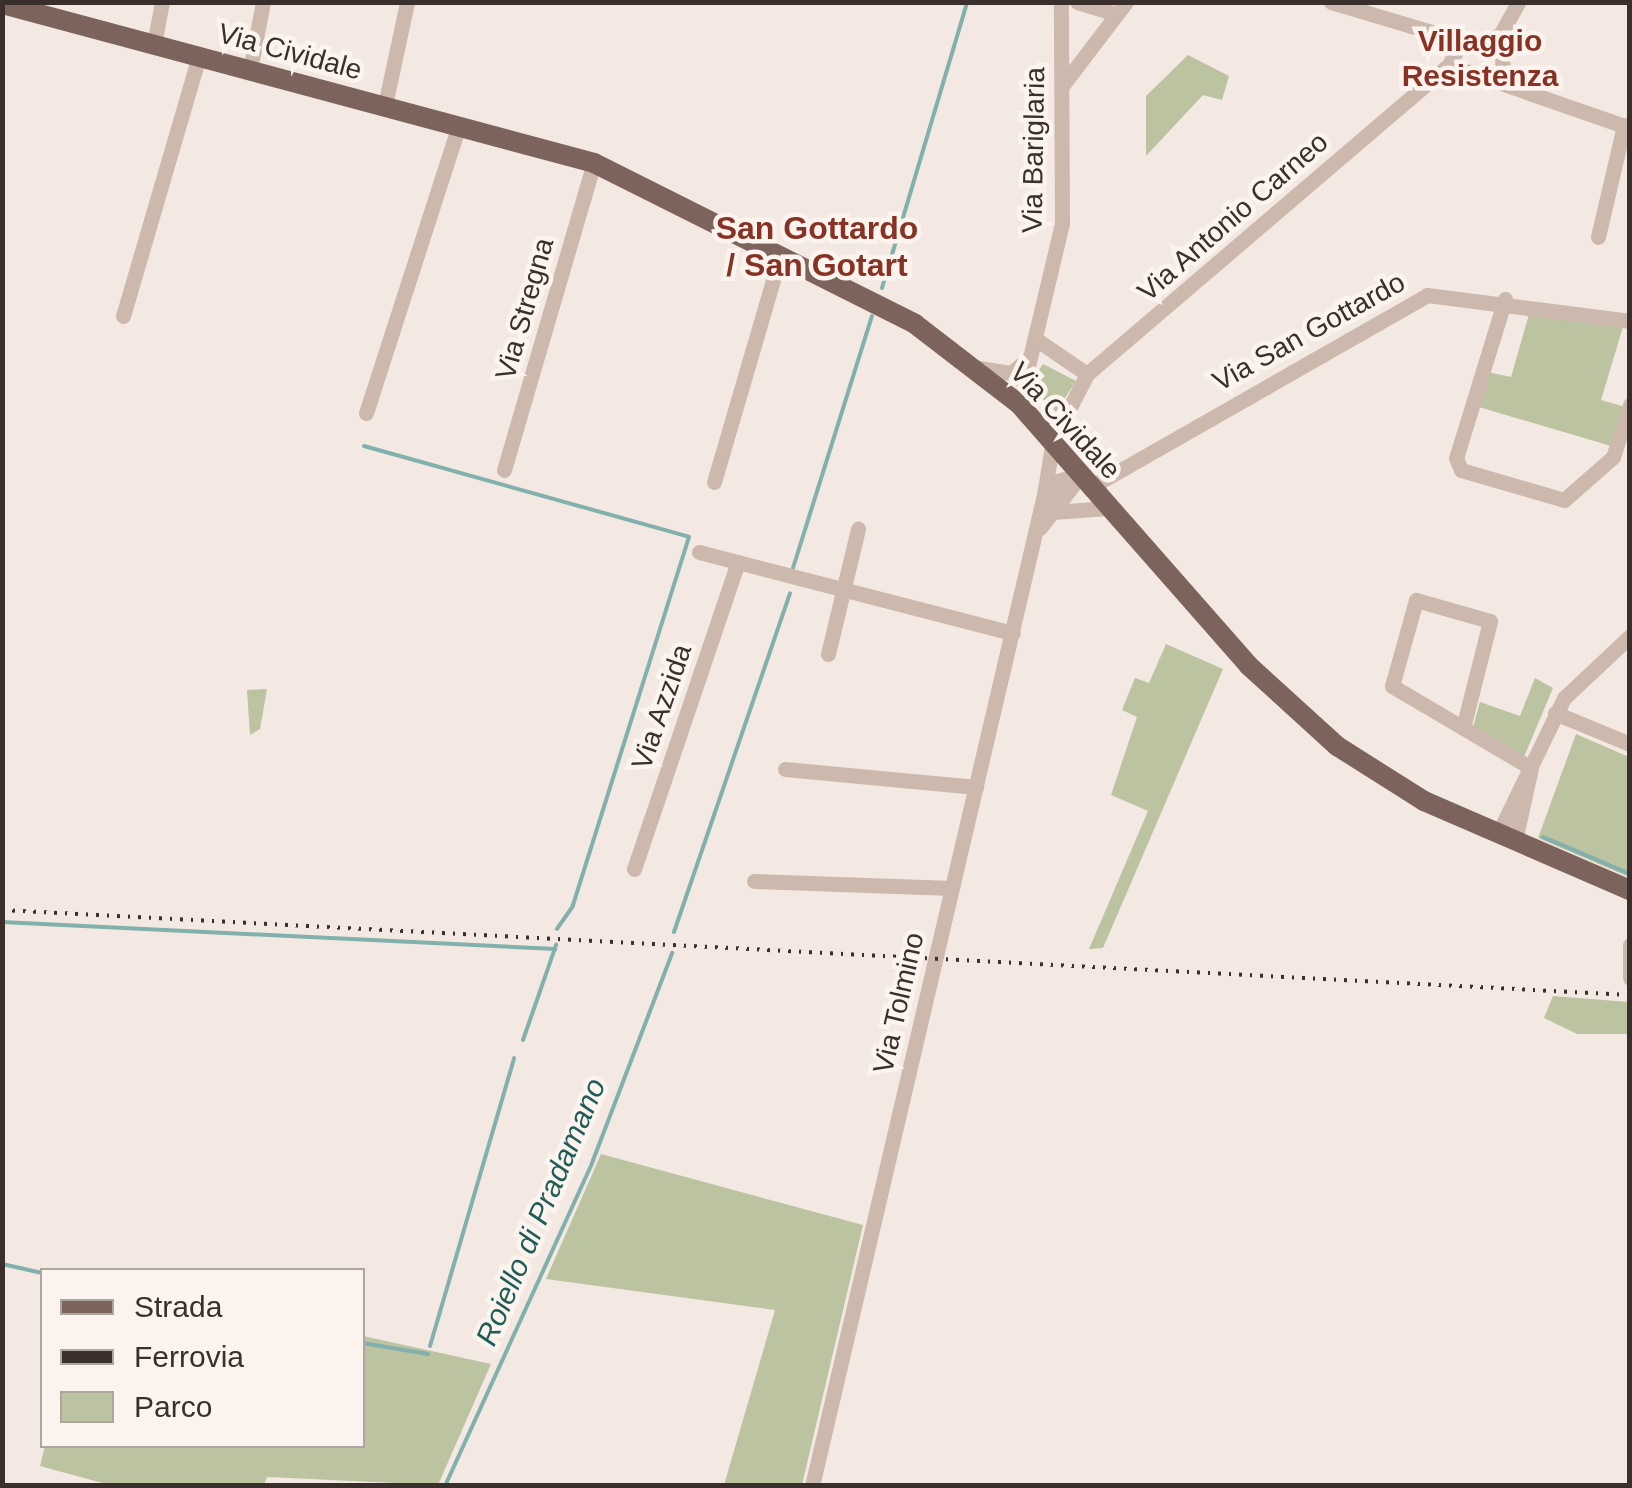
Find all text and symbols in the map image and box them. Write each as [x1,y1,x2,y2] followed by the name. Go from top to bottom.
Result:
[214,17,366,87] street label: Via Cividale
[1402,23,1558,94] district label: Villaggio Resistenza
[1016,67,1052,233] street label: Via Bariglaria
[1131,125,1335,309] street label: Via Antonio Carneo
[716,210,918,285] district label: San Gottardo / San Gotart
[489,234,561,384] street label: Via Stregna
[1207,265,1411,399] street label: Via San Gottardo
[1002,356,1128,486] street label: Via Cividale
[625,639,699,775] street label: Via Azzida
[866,929,932,1077] street label: Via Tolmino
[468,1073,614,1351] water label: Roiello di Pradamano
[40,1268,365,1448] legend
[134,1290,222,1323] text: Strada
[134,1340,244,1373] text: Ferrovia
[134,1390,212,1423] text: Parco

